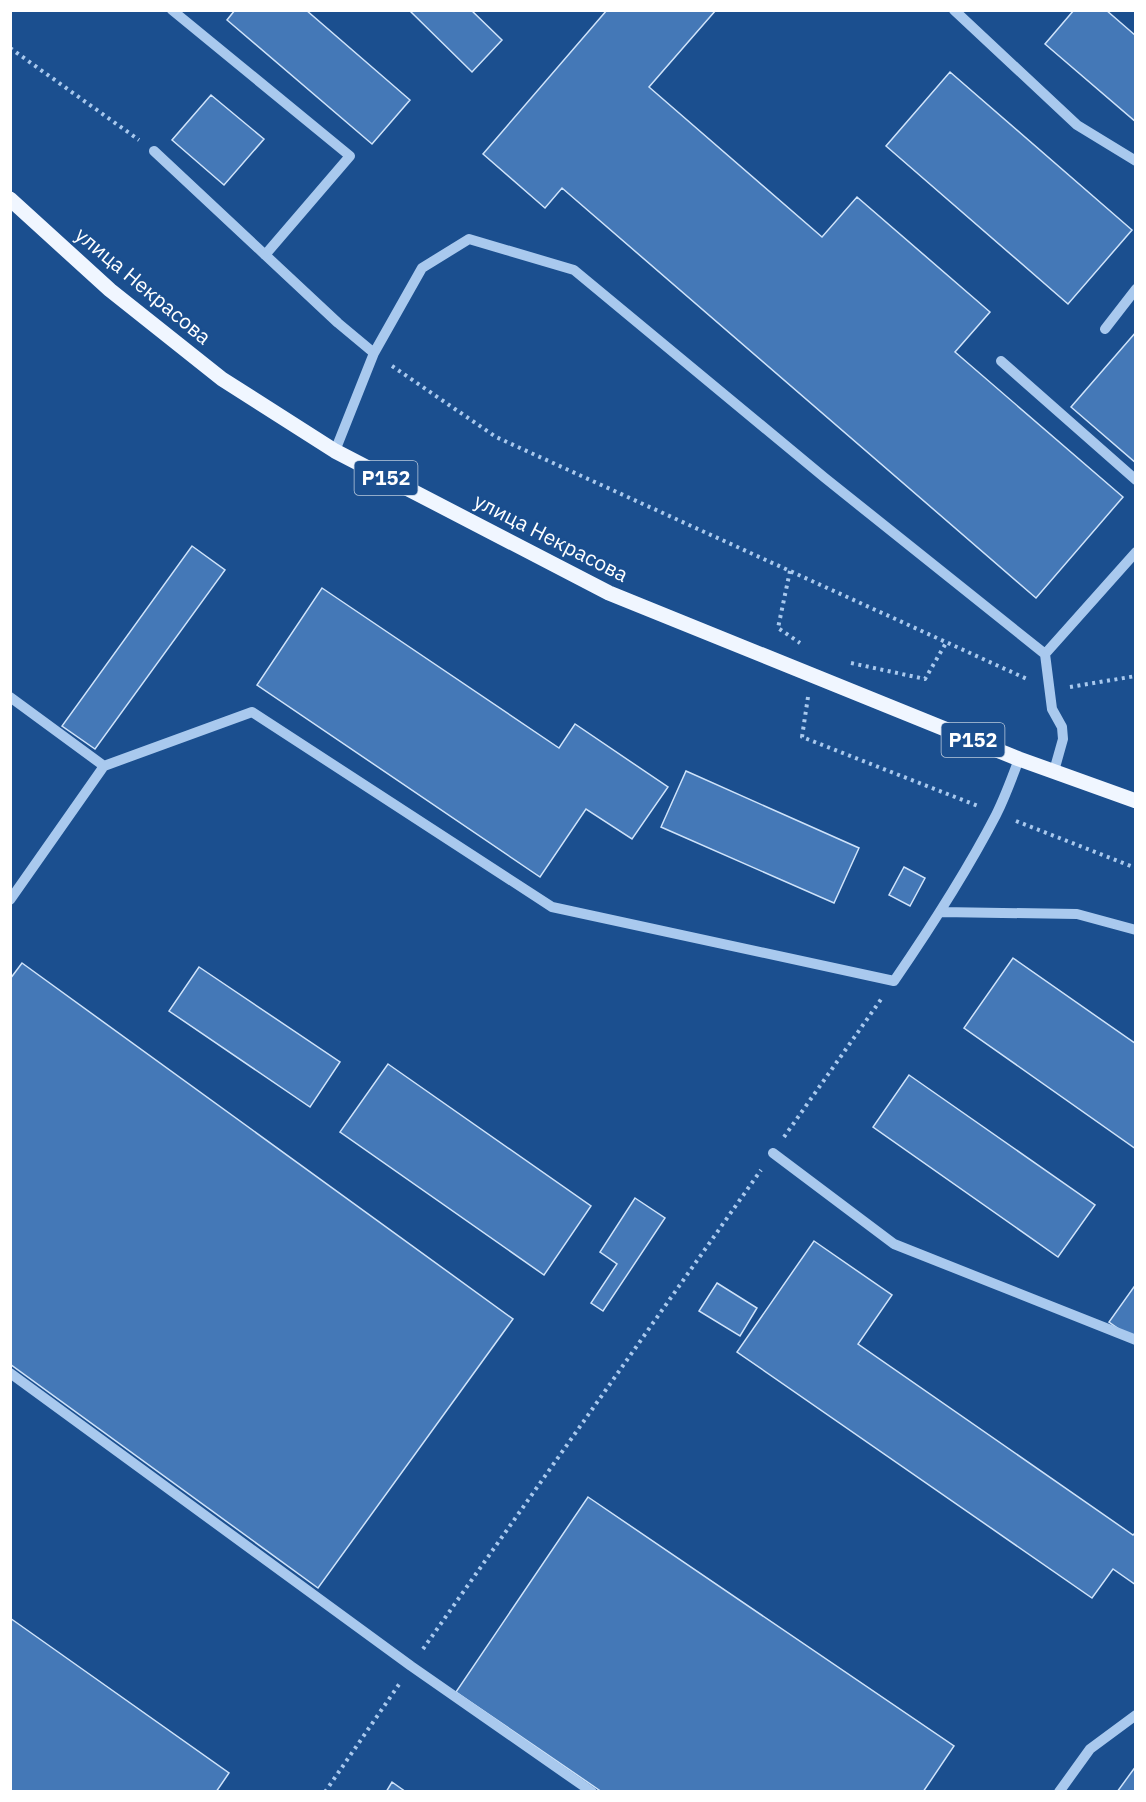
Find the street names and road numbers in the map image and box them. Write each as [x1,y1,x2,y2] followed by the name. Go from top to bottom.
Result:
[70,220,218,350] street label: улица Некрасова
[354,461,418,495] road number: Р152
[470,486,633,588] street label: улица Некрасова
[942,723,1004,757] road number: Р152

